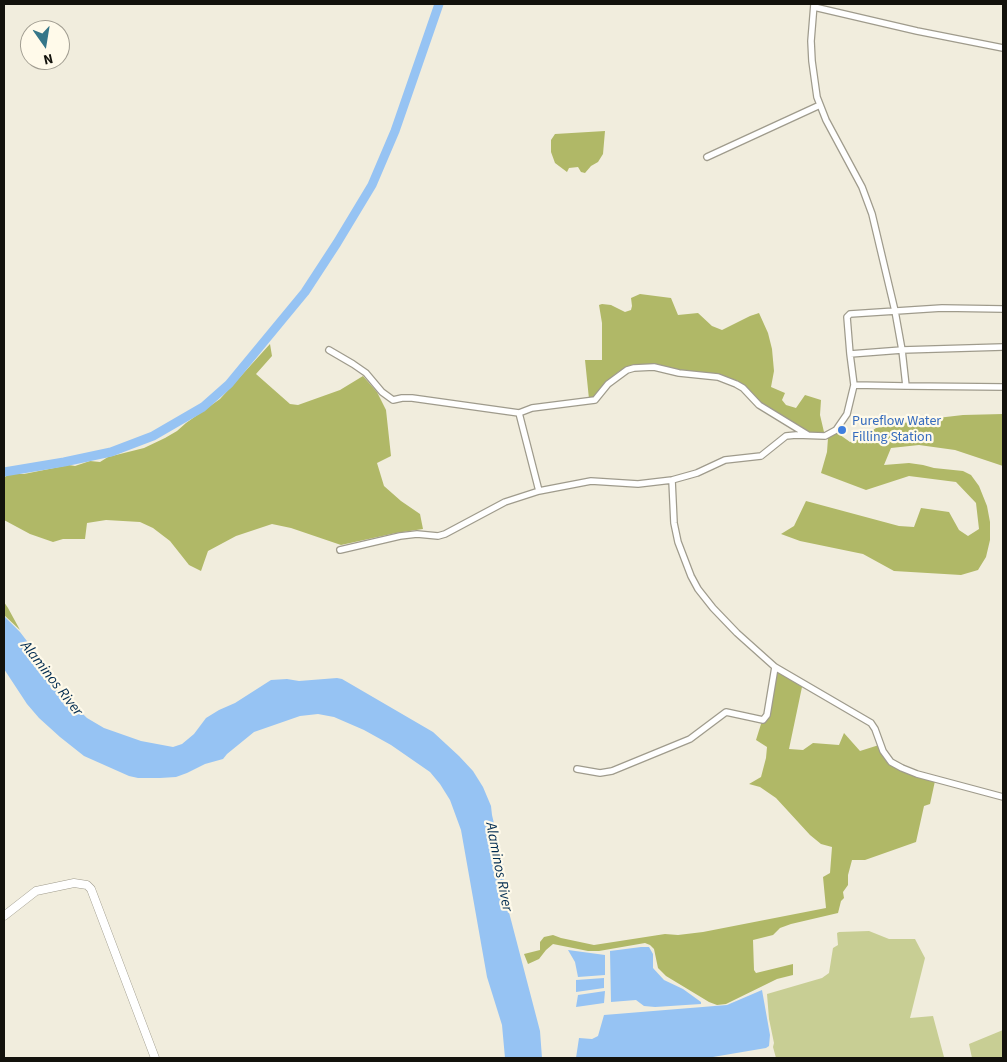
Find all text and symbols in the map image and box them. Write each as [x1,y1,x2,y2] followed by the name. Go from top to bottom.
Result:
[20,20,70,70] north arrow
[41,48,55,69] text: N
[852,414,941,447] place label: Pureflow Water Filling Station
[836,424,848,436] marker: Pureflow Water Filling Station
[16,638,86,720] water label: Alaminos River
[481,821,515,913] water label: Alaminos River

